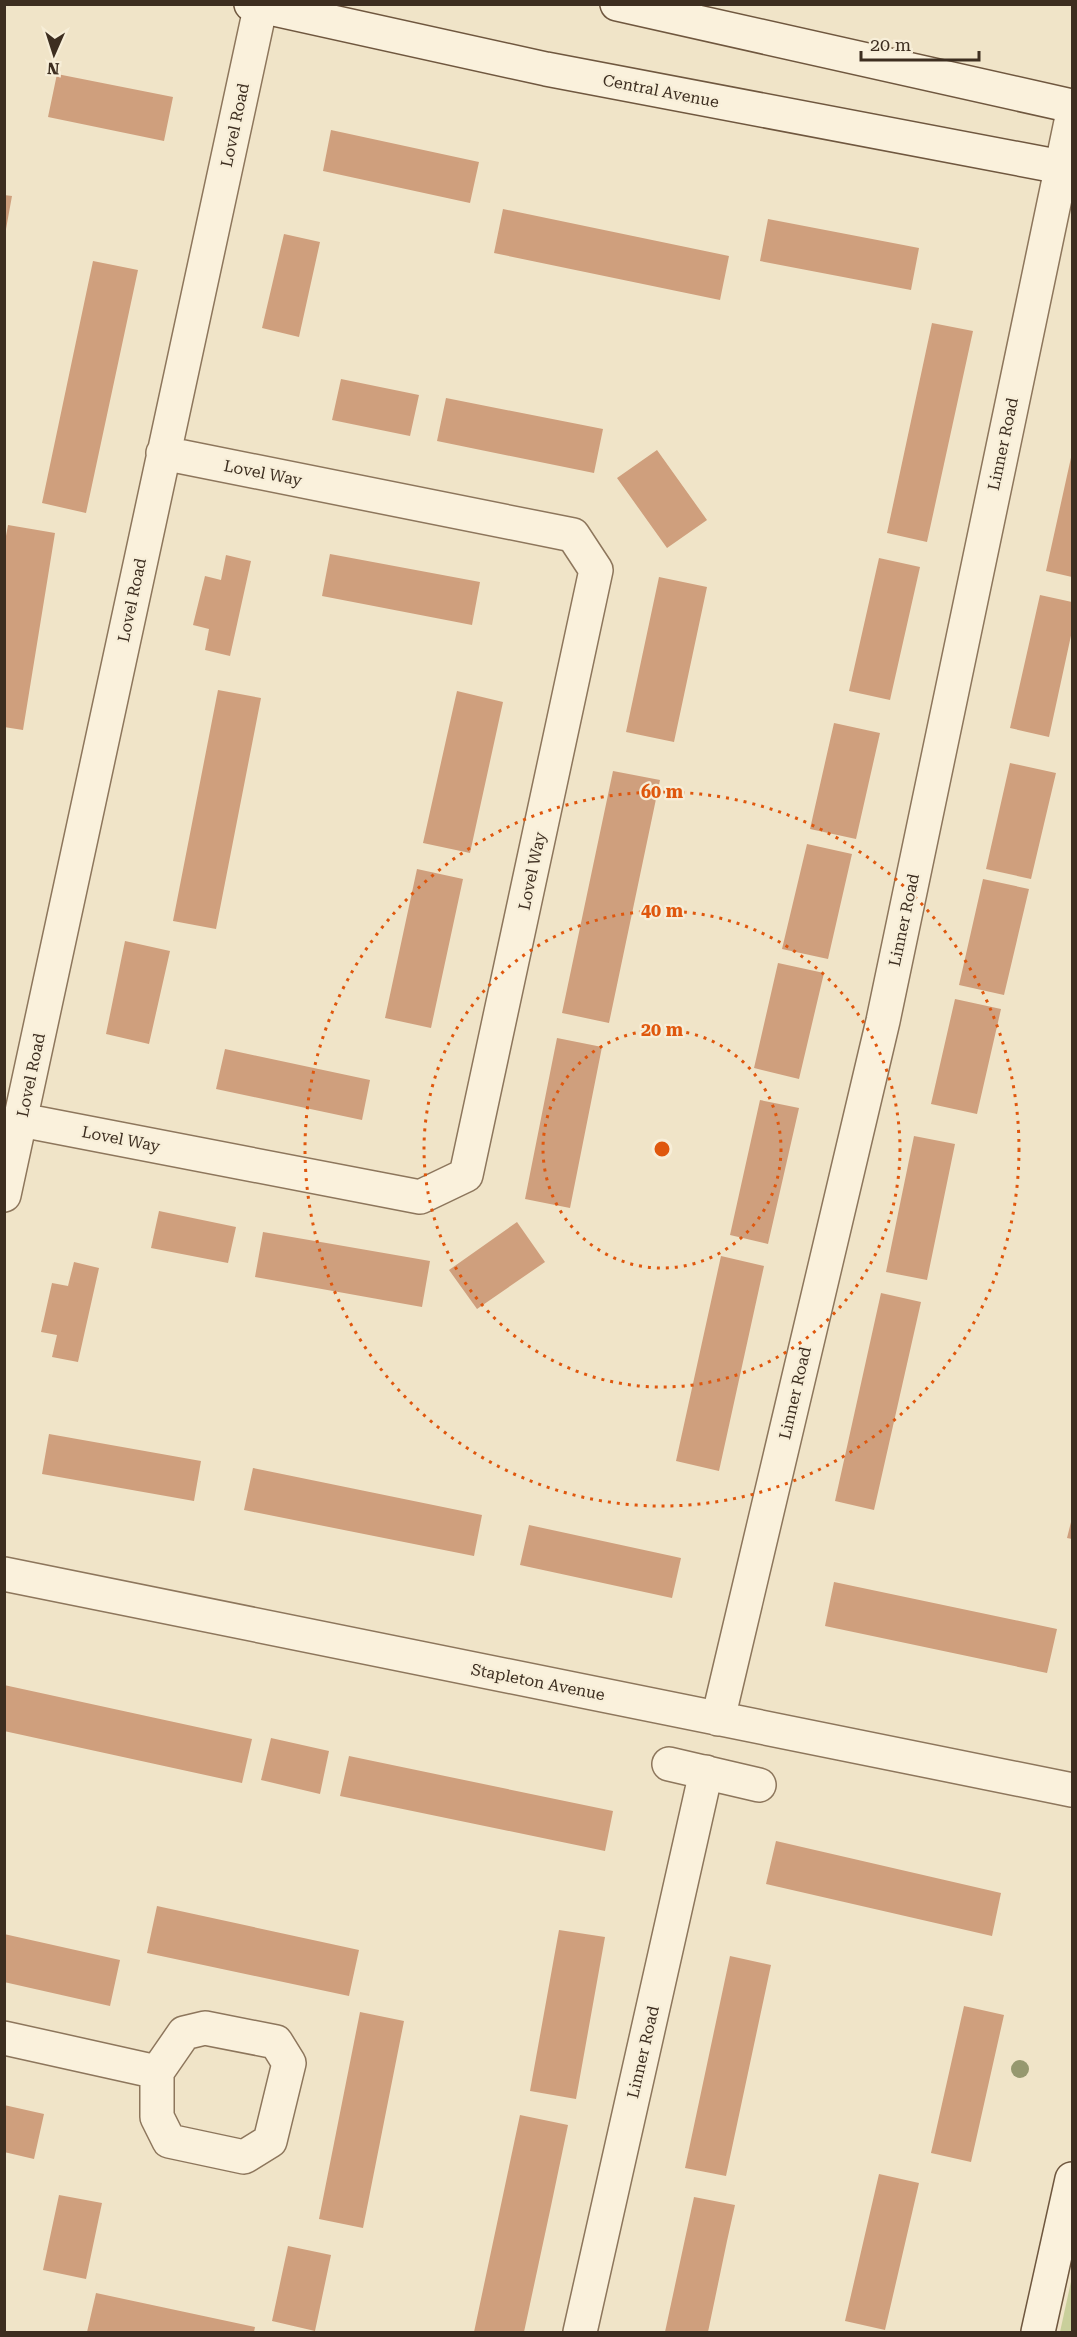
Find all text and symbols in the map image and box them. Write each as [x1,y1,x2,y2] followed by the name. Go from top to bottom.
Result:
[24,24,84,84] north arrow
[861,24,980,62] scale bar
[870,34,911,55] text: 20 m
[47,59,60,78] text: N
[601,70,721,112] street label: Central Avenue
[217,81,253,169] street label: Lovel Road
[984,396,1022,492] street label: Linner Road
[222,456,304,490] street label: Lovel Way
[114,556,150,644] street label: Lovel Road
[641,781,684,802] text: 60 m
[514,830,550,912] street label: Lovel Way
[885,872,923,968] street label: Linner Road
[641,900,684,921] text: 40 m
[641,1019,684,1040] text: 20 m
[13,1031,49,1119] street label: Lovel Road
[80,1122,162,1156] street label: Lovel Way
[652,1139,672,1159] centre of rings
[775,1345,815,1441] street label: Linner Road
[469,1660,607,1704] street label: Stapleton Avenue
[623,2004,663,2100] street label: Linner Road

